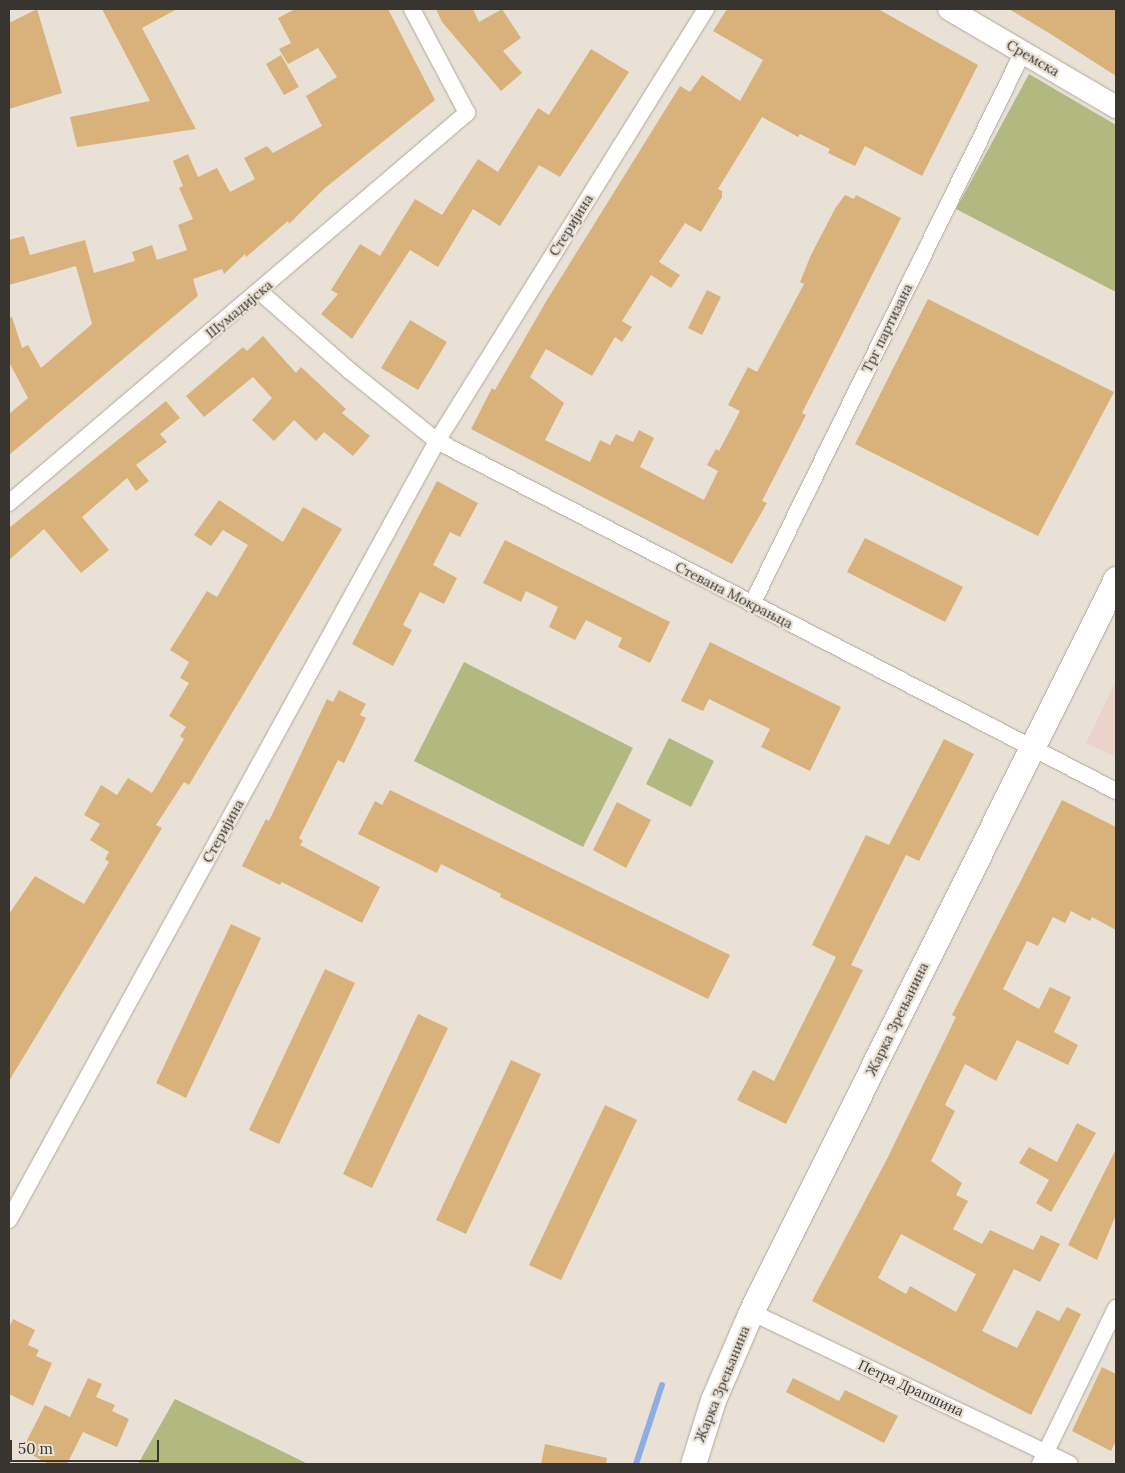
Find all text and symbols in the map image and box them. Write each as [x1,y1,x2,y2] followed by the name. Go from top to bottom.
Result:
[1004,36,1062,80] street label: Сремска
[545,191,597,259] street label: Стеријина
[202,276,276,342] street label: Шумадијска
[858,281,916,375] street label: Трг партизана
[672,558,796,632] street label: Стевана Мокрањца
[199,796,247,866] street label: Стеријина
[862,960,932,1078] street label: Жарка Зрењанина
[691,1323,753,1445] street label: Жарка Зрењанина
[856,1356,966,1420] street label: Петра Драпшина
[12,1430,161,1462] scale bar
[18,1439,53,1458] text: 50 m

